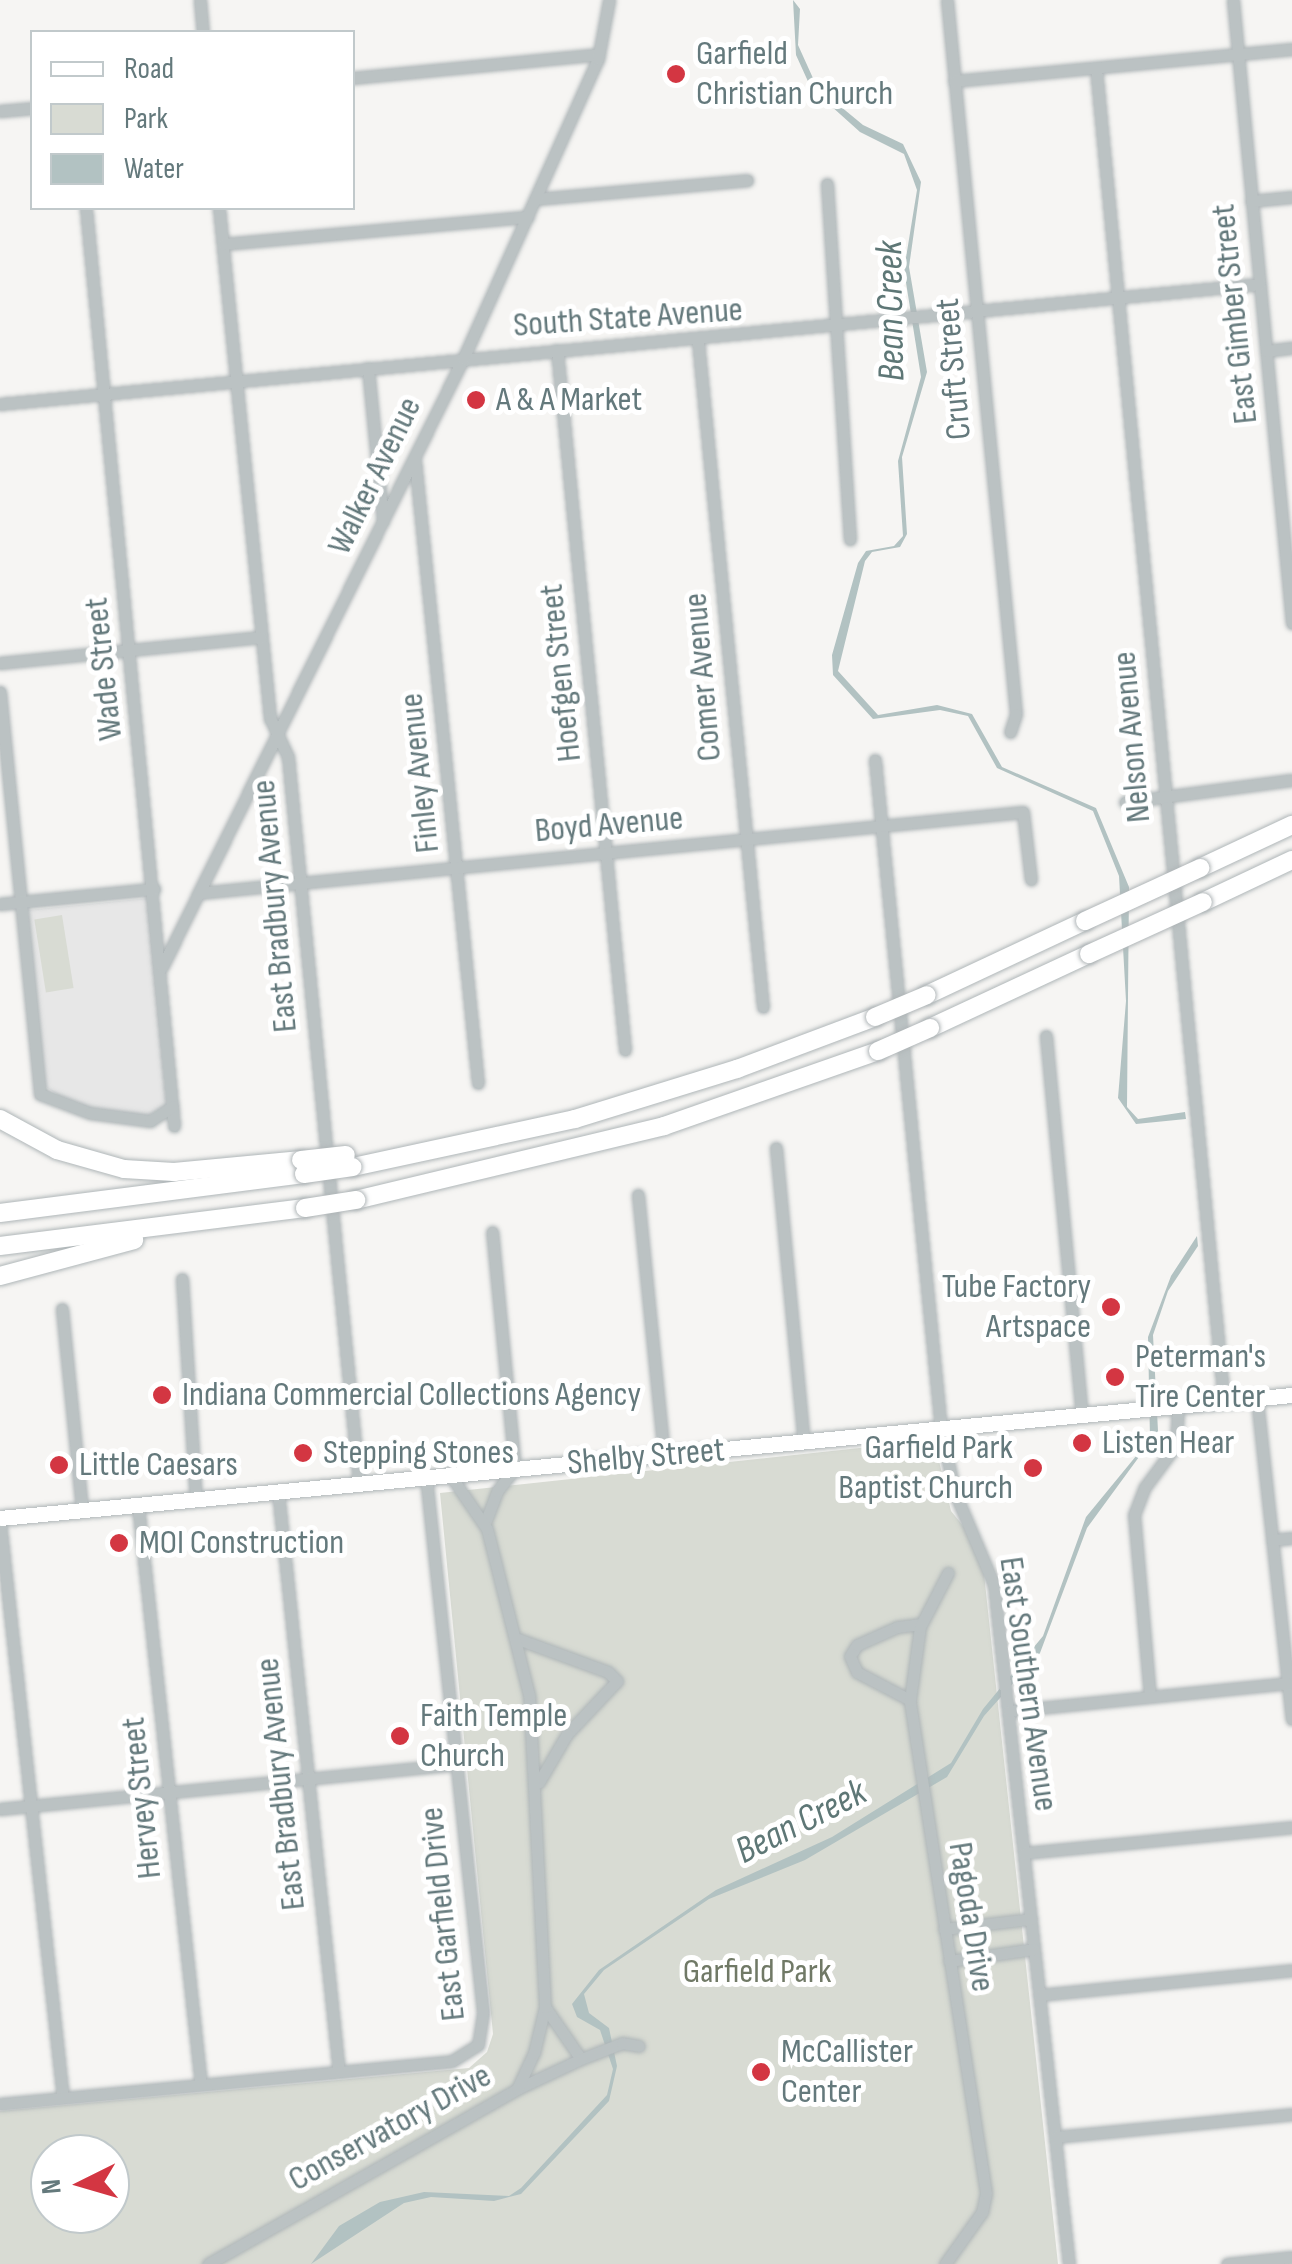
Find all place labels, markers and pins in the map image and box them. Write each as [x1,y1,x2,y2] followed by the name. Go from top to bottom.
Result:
[696,33,893,115] place label: Garfield Christian Church
[665,63,687,85] marker: Garfield Christian Church
[496,379,642,421] place label: A & A Market
[465,389,487,411] marker: A & A Market
[942,1266,1091,1348] place label: Tube Factory Artspace
[1100,1296,1122,1318] marker: Tube Factory Artspace
[1135,1336,1266,1418] place label: Peterman's Tire Center
[1104,1366,1126,1388] marker: Peterman's Tire Center
[182,1374,641,1416] place label: Indiana Commercial Collections Agency
[151,1384,173,1406] marker: Indiana Commercial Collections Agency
[1102,1422,1234,1464] place label: Listen Hear
[838,1427,1013,1509] place label: Garfield Park Baptist Church
[323,1432,514,1474] place label: Stepping Stones
[1071,1432,1093,1454] marker: Listen Hear
[292,1442,314,1464] marker: Stepping Stones
[79,1444,238,1486] place label: Little Caesars
[48,1454,70,1476] marker: Little Caesars
[1022,1457,1044,1479] marker: Garfield Park Baptist Church
[139,1522,344,1564] place label: MOI Construction
[108,1532,130,1554] marker: MOI Construction
[420,1695,567,1777] place label: Faith Temple Church
[389,1725,411,1747] marker: Faith Temple Church
[781,2031,913,2113] place label: McCallister Center
[750,2061,772,2083] marker: McCallister Center

